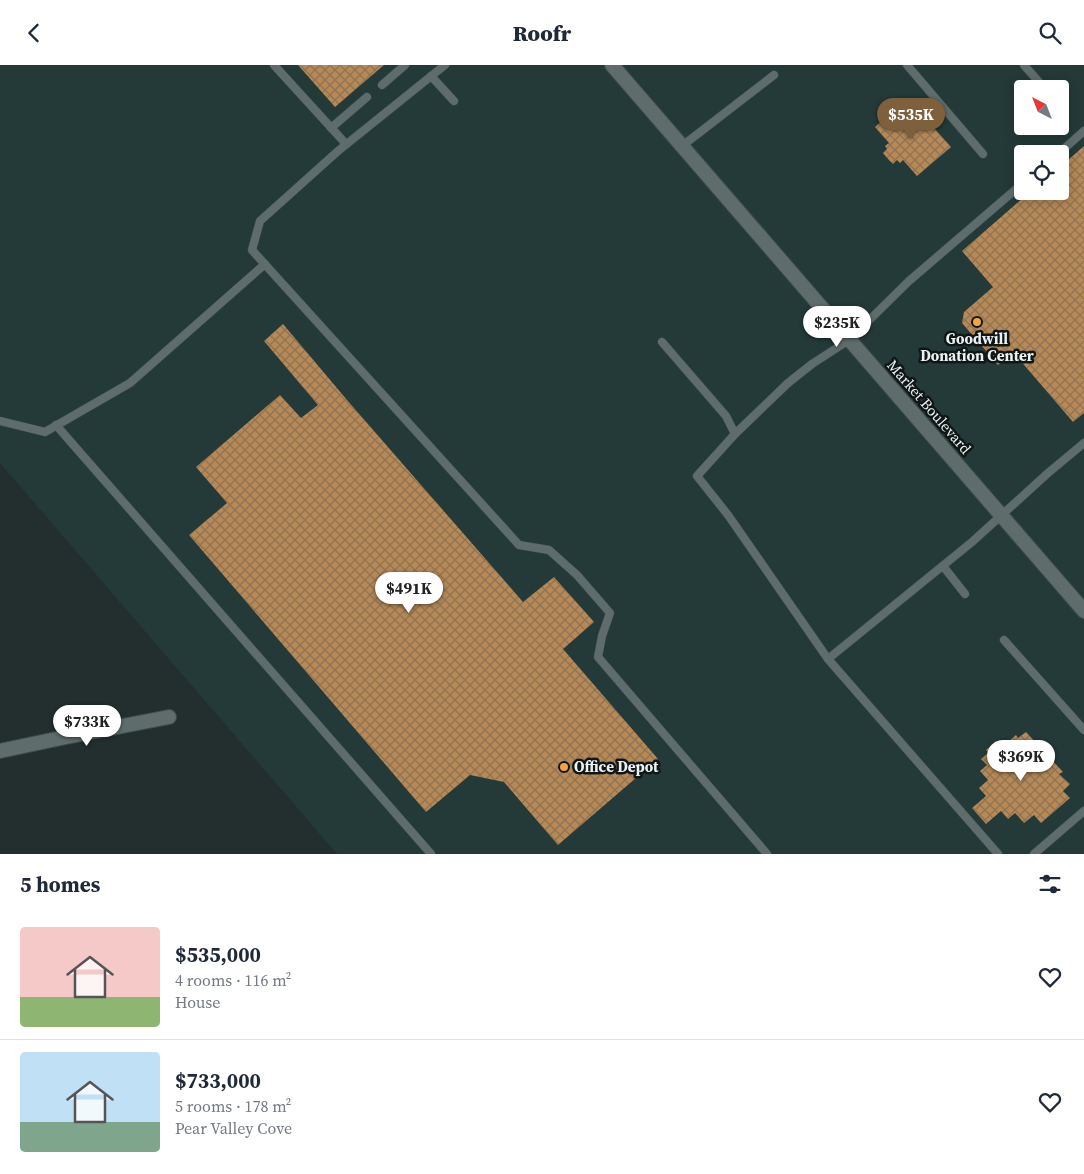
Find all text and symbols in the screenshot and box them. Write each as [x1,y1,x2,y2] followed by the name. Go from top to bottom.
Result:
[513,18,571,48] text: Roofr
[20,19,48,47] icon: back
[1036,19,1064,47] icon: search
[1014,80,1069,135] north arrow
[1014,80,1069,200] map controls
[876,97,946,140] pin: $535K
[888,103,934,125] text: $535K
[1014,145,1069,200] button: locate
[802,305,872,348] pin: $235K
[814,311,860,333] text: $235K
[971,316,983,328] marker: Goodwill Donation Center
[920,328,1034,366] place label: Goodwill Donation Center
[883,355,977,459] street label: Market Boulevard
[374,571,444,614] pin: $491K
[386,577,432,599] text: $491K
[52,705,122,747] pin: $733K
[64,710,110,732] text: $733K
[986,739,1056,782] pin: $369K
[998,745,1044,767] text: $369K
[574,756,659,777] place label: Office Depot
[558,761,570,773] marker: Office Depot
[20,870,100,899] text: 5 homes
[1036,870,1064,898] icon: filters
[175,940,261,969] text: $535,000
[60,947,120,1007] icon: home
[1036,963,1064,991] icon: heart
[175,969,291,991] text: 4 rooms · 116 m²
[175,991,220,1013] text: House
[175,1066,261,1095] text: $733,000
[60,1072,120,1132] icon: home
[1036,1088,1064,1116] icon: heart
[175,1095,291,1117] text: 5 rooms · 178 m²
[175,1117,292,1139] text: Pear Valley Cove

